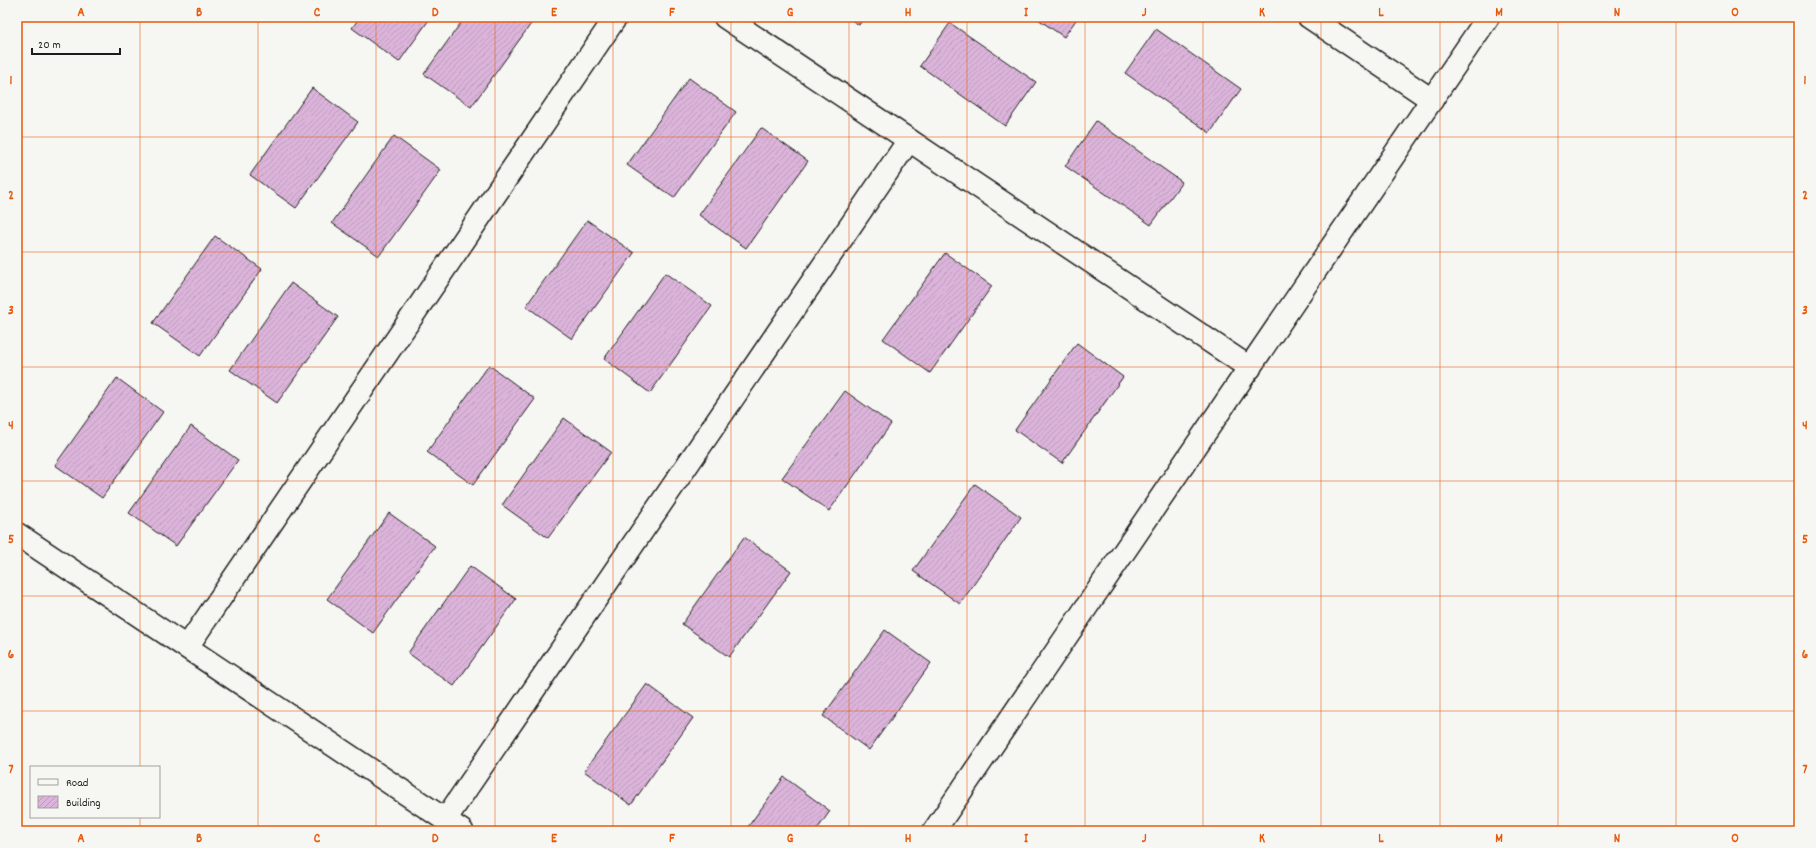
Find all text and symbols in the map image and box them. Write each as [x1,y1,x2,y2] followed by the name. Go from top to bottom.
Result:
[77,4,85,23] text: A
[196,4,202,23] text: B
[314,4,321,23] text: C
[432,4,439,23] text: D
[551,4,558,23] text: E
[669,4,675,23] text: F
[787,4,794,23] text: G
[905,4,912,23] text: H
[1024,4,1029,23] text: I
[1142,4,1147,23] text: J
[1259,4,1265,23] text: K
[1378,4,1384,23] text: L
[1495,4,1503,23] text: M
[1614,4,1620,23] text: N
[1731,4,1739,23] text: O
[32,30,120,56] scale bar
[38,37,61,54] text: 20 m
[10,72,13,91] text: 1
[1804,72,1807,91] text: 1
[8,187,14,206] text: 2
[1802,187,1808,206] text: 2
[8,302,14,321] text: 3
[1802,302,1808,321] text: 3
[8,417,14,436] text: 4
[1802,417,1808,436] text: 4
[8,531,14,550] text: 5
[1802,531,1808,550] text: 5
[8,646,15,665] text: 6
[1802,646,1809,665] text: 6
[9,761,14,780] text: 7
[1803,761,1808,780] text: 7
[30,766,160,818] legend
[66,775,88,792] text: Road
[66,795,101,812] text: Building
[77,830,85,848] text: A
[196,830,202,848] text: B
[314,830,321,848] text: C
[432,830,439,848] text: D
[551,830,558,848] text: E
[669,830,675,848] text: F
[787,830,794,848] text: G
[905,830,912,848] text: H
[1024,830,1029,848] text: I
[1142,830,1147,848] text: J
[1259,830,1265,848] text: K
[1378,830,1384,848] text: L
[1495,830,1503,848] text: M
[1614,830,1620,848] text: N
[1731,830,1739,848] text: O

